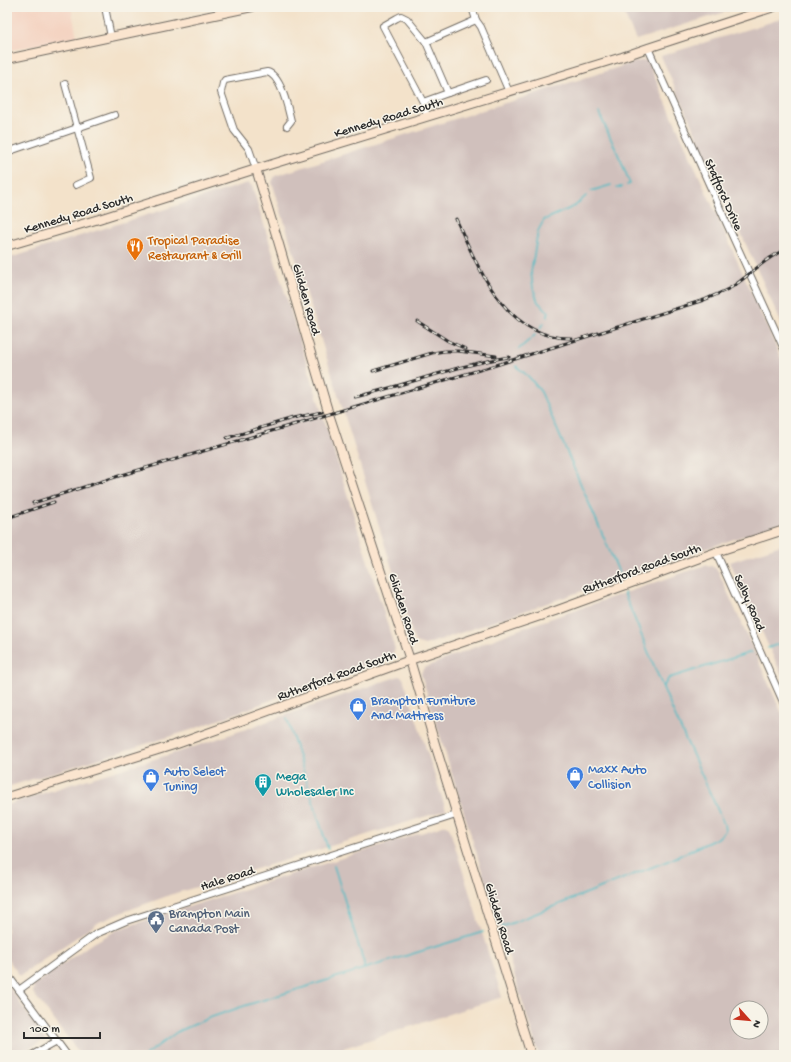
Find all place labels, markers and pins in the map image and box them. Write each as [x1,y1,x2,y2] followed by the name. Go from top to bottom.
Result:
[147,234,242,264] place label: Tropical Paradise Restaurant & Grill
[125,236,145,261] restaurant icon: Tropical Paradise Restaurant & Grill
[370,694,476,724] place label: Brampton Furniture And Mattress
[348,696,368,721] shop icon: Brampton Furniture And Mattress
[588,763,647,793] place label: Maxx Auto Collision
[163,765,227,795] place label: Auto Select Tuning
[565,765,585,790] shop icon: Maxx Auto Collision
[141,767,161,792] shop icon: Auto Select Tuning
[276,770,354,800] place label: Mega Wholesaler Inc
[253,772,273,797] building icon: Mega Wholesaler Inc
[168,907,250,937] place label: Brampton Main Canada Post
[146,909,166,934] public building icon: Brampton Main Canada Post

